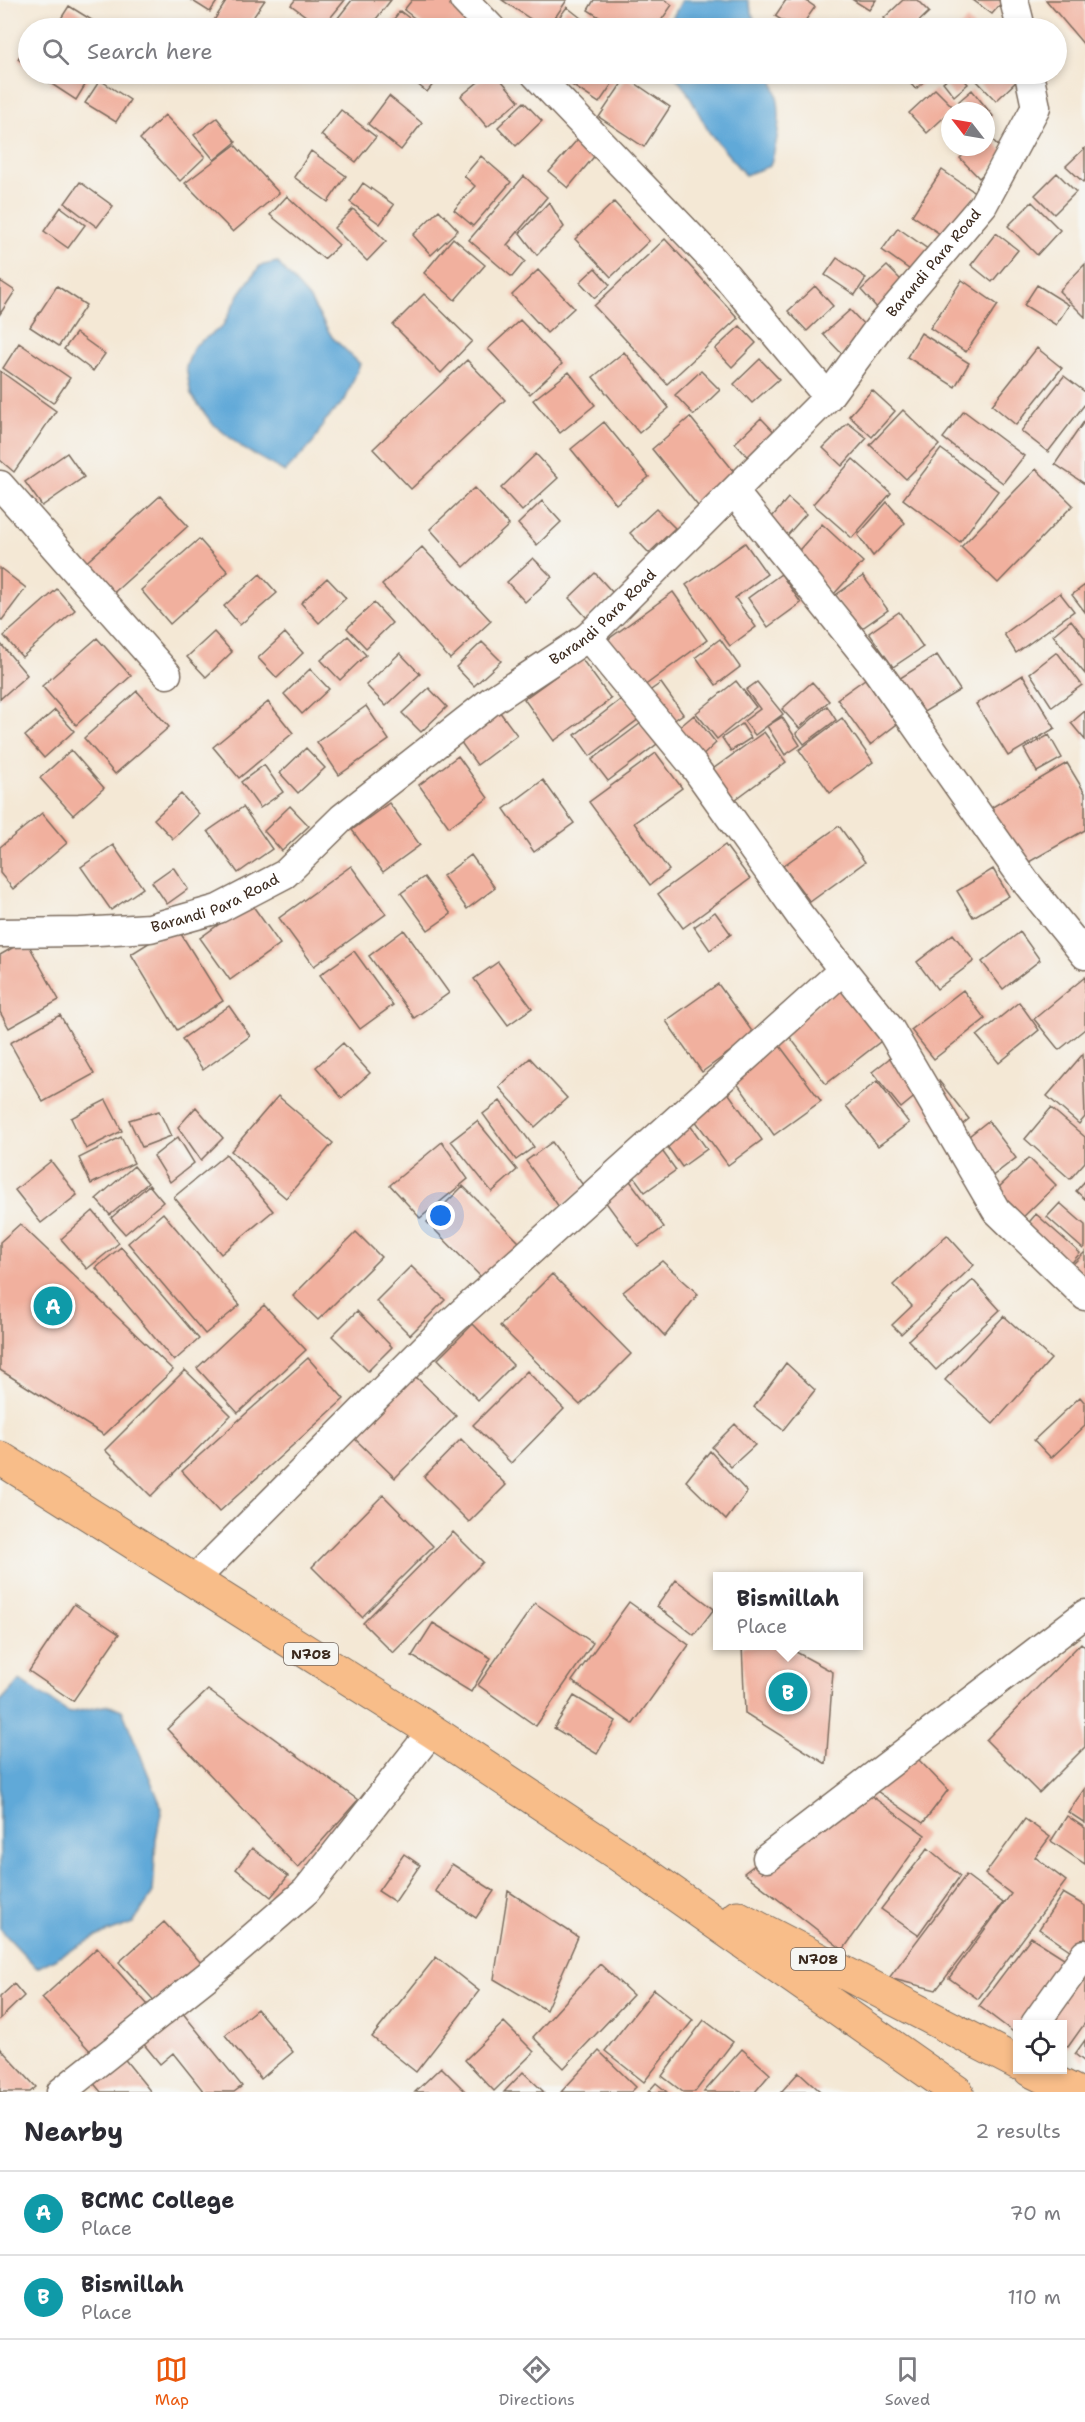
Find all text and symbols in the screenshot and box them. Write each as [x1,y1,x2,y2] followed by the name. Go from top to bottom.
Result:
[18,18,1067,84] search box
[39,35,72,68] icon: search
[87,37,213,66] text: Search here
[941,102,995,156] north arrow
[882,204,986,322] street label: Barandi Para Road
[546,564,661,670] street label: Barandi Para Road
[149,869,283,937] street label: Barandi Para Road
[426,1201,455,1230] your location
[34,1284,72,1328] pin: A
[713,1572,863,1650] popup
[736,1584,840,1613] text: Bismillah
[736,1613,787,1639] text: Place
[284,1643,338,1665] road number: N708
[768,1670,808,1714] pin: B
[791,1948,845,1970] road number: N708
[1013,2020,1067,2074] map controls
[1013,2020,1067,2074] button: locate
[24,2114,123,2149] text: Nearby
[975,2118,1061,2144] text: 2 results
[81,2186,234,2215] text: BCMC College
[36,2200,51,2226] text: A
[1009,2200,1061,2226] text: 70 m
[81,2215,132,2241] text: Place
[81,2270,184,2299] text: Bismillah
[37,2284,50,2310] text: B
[1007,2284,1061,2310] text: 110 m
[81,2299,132,2325] text: Place
[155,2353,189,2410] tab: Map
[499,2353,575,2410] tab: Directions
[885,2353,930,2410] tab: Saved

